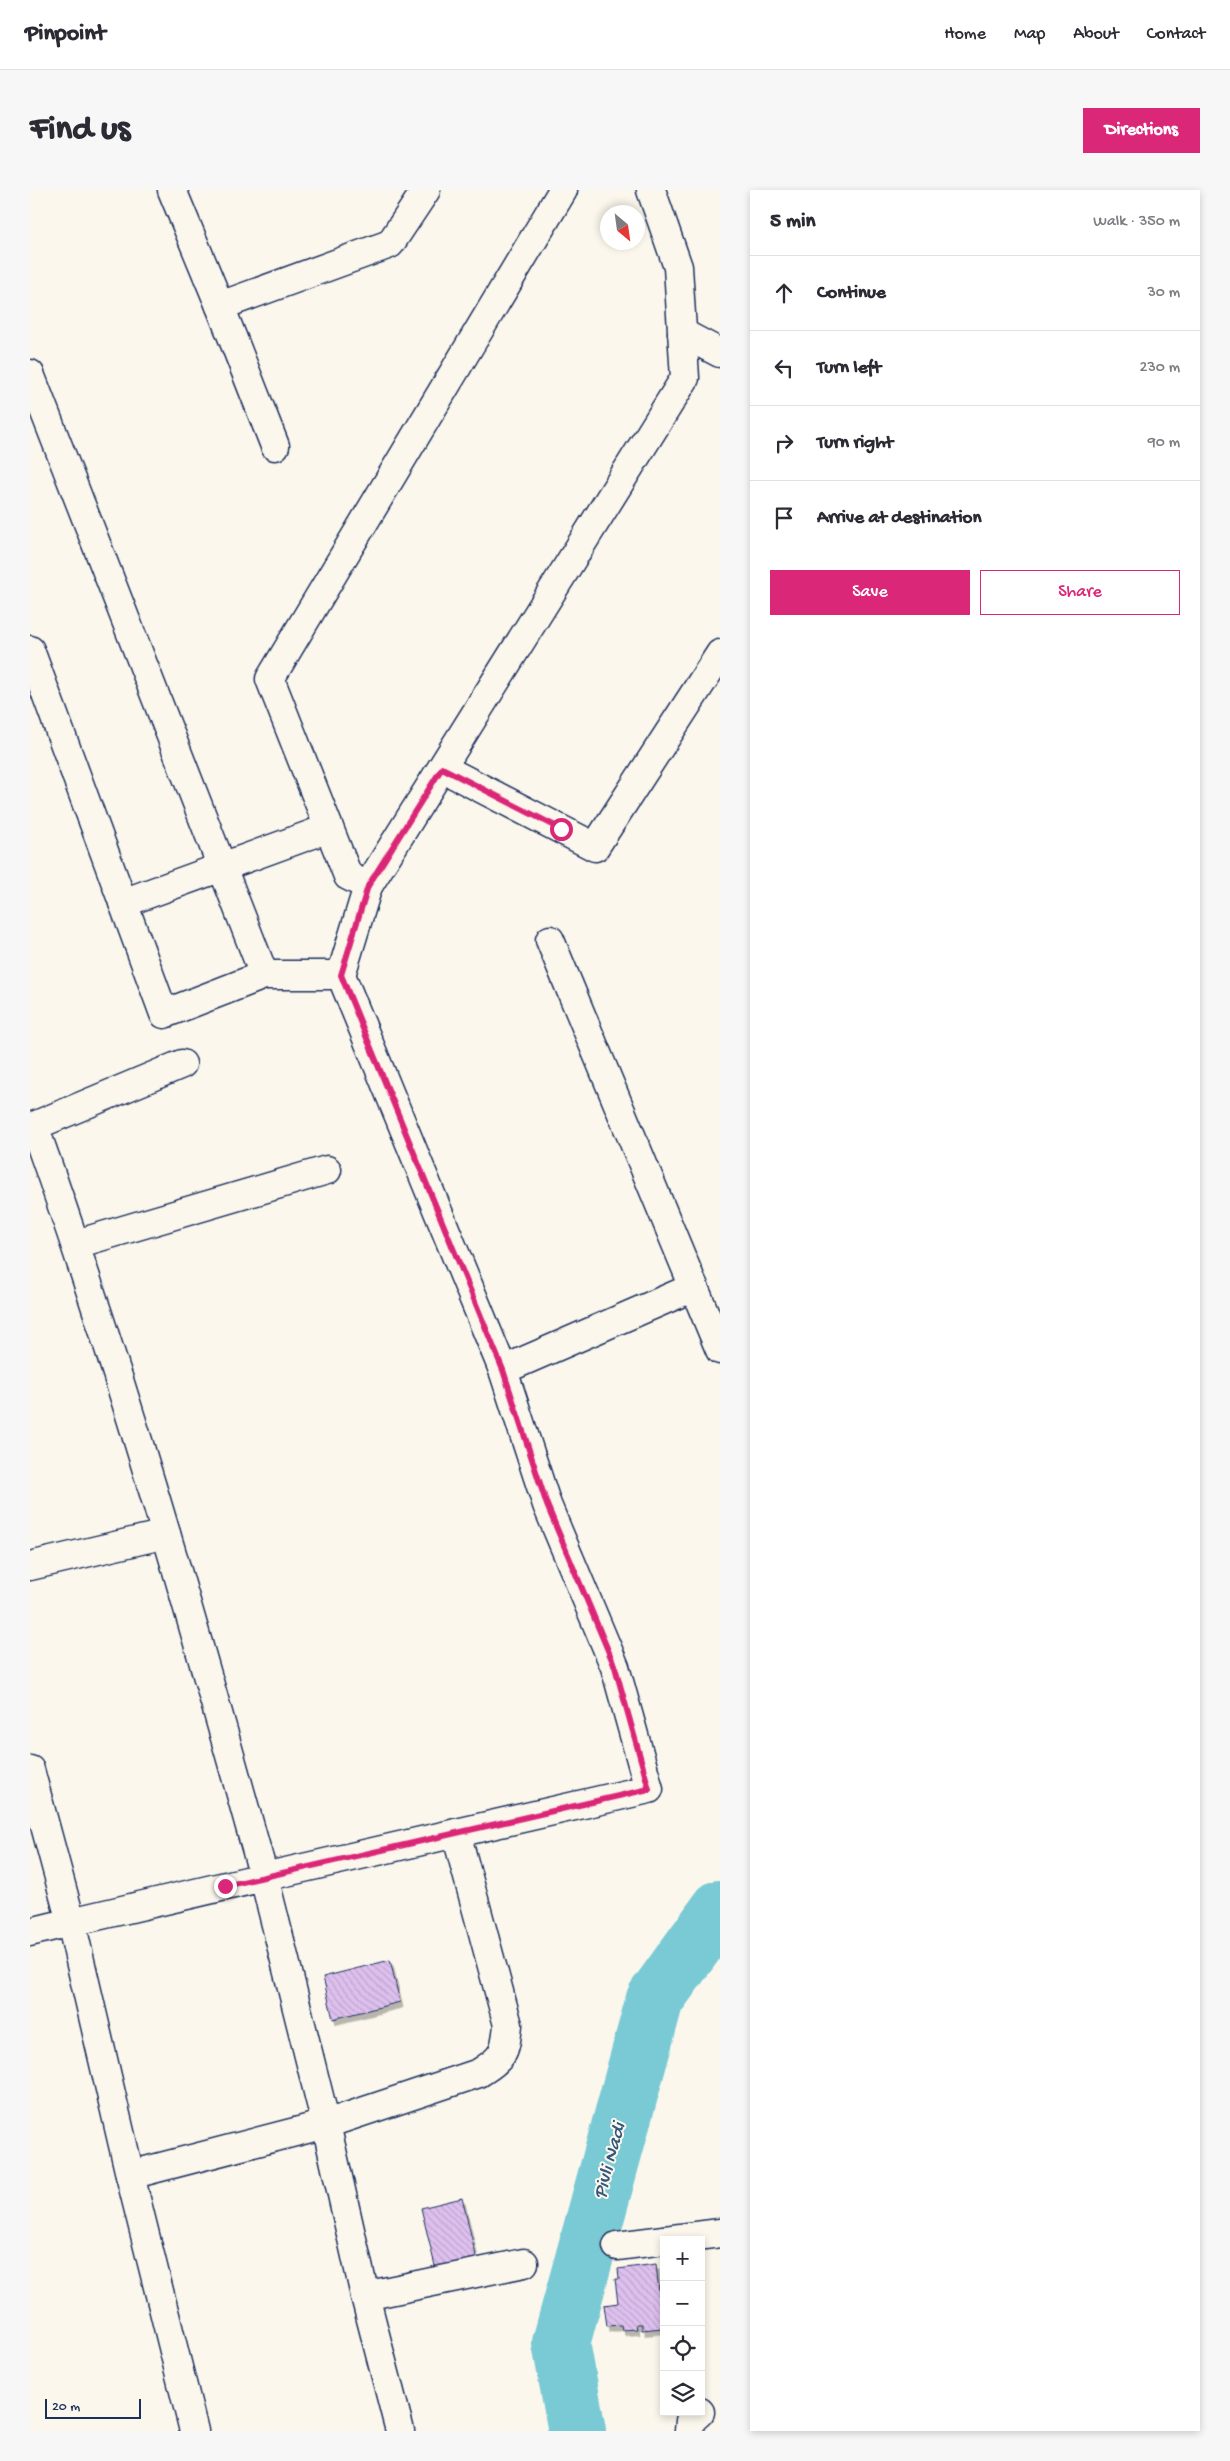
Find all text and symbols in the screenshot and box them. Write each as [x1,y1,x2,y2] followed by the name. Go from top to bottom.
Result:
[25,20,106,49] text: Pinpoint
[944,24,986,45] text: Home
[1014,24,1045,45] text: Map
[1073,24,1119,45] text: About
[1147,24,1205,45] text: Contact
[1083,108,1200,153] button: Directions
[30,110,130,151] text: Find us
[600,205,645,250] north arrow
[770,210,815,235] text: 5 min
[1093,213,1180,232] text: Walk · 350 m
[770,279,798,307] icon: ahead
[817,282,886,305] text: Continue
[1147,284,1180,303] text: 30 m
[770,354,798,382] icon: left
[817,357,881,380] text: Turn left
[1140,359,1180,378] text: 230 m
[770,429,798,457] icon: right
[817,432,893,455] text: Turn right
[1148,434,1180,453] text: 90 m
[770,504,798,532] icon: arrive
[817,507,981,530] text: Arrive at destination
[770,570,970,615] button: Save
[980,570,1180,615] button: Share
[550,818,573,841] route start
[214,1875,237,1898] route end
[590,2118,633,2202] water label: Pivli Nadi
[660,2236,705,2416] map controls
[660,2236,705,2281] button: +
[660,2281,705,2326] button: −
[660,2326,705,2371] button: locate
[660,2371,705,2416] button: layers
[45,2396,141,2419] scale bar
[52,2399,80,2416] text: 20 m

